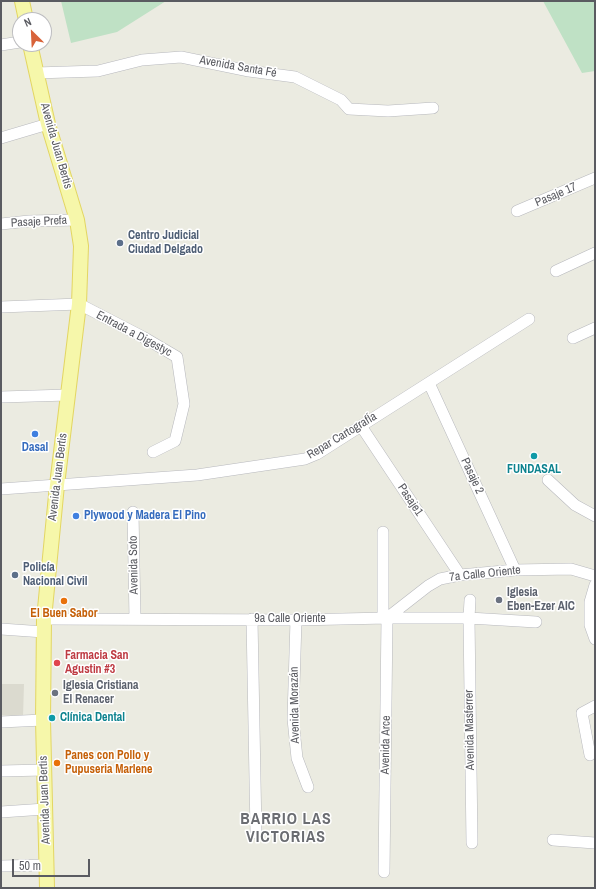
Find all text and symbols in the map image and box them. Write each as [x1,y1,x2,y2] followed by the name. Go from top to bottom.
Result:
[12,12,52,52] north arrow
[22,14,33,30] text: N
[198,53,278,81] street label: Avenida Santa Fé
[37,102,75,190] street label: Avenida Juan Bertis
[533,180,579,210] street label: Pasaje 17
[10,213,68,231] street label: Pasaje Prefa
[128,229,203,257] place label: Centro Judicial Ciudad Delgado
[115,238,125,248] marker: Centro Judicial Ciudad Delgado
[94,308,174,360] street label: Entrada a Digestyc
[305,410,379,462] street label: Repar CartografÍa
[30,429,40,439] marker: Dasal
[45,432,71,522] street label: Avenida Juan Bertis
[22,441,48,455] place label: Dasal
[529,451,539,461] marker: FUNDASAL
[457,456,487,496] street label: Pasaje 2
[507,463,561,477] place label: FUNDASAL
[394,481,426,519] street label: Pasaje1
[84,509,206,523] place label: Plywood y Madera El Pino
[71,511,81,521] marker: Plywood y Madera El Pino
[126,535,142,595] street label: Avenida Soto
[23,561,88,589] place label: Policía Nacional Civil
[449,563,521,585] street label: 7a Calle Oriente
[10,570,20,580] marker: Policía Nacional Civil
[507,586,575,614] place label: Iglesia Eben-Ezer AIC
[494,595,504,605] marker: Iglesia Eben-Ezer AIC
[59,596,69,606] marker: El Buen Sabor
[30,607,98,621] place label: El Buen Sabor
[254,612,326,626] street label: 9a Calle Oriente
[65,649,129,677] place label: Farmacia San Agustin #3
[52,658,62,668] marker: Farmacia San Agustin #3
[287,666,303,744] street label: Avenida Morazán
[63,679,138,707] place label: Iglesia Cristiana El Renacer
[50,688,60,698] marker: Iglesia Cristiana El Renacer
[462,689,478,771] street label: Avenida Masferrer
[60,711,125,725] place label: Clínica Dental
[47,713,57,723] marker: Clínica Dental
[378,715,394,775] street label: Avenida Arce
[65,749,153,777] place label: Panes con Pollo y Pupuseria Marlene
[36,756,54,844] street label: Avenida Juan Bertis
[52,758,62,768] marker: Panes con Pollo y Pupuseria Marlene
[240,810,332,848] district label: BARRIO LAS VICTORIAS
[14,851,92,877] scale bar
[19,858,41,874] text: 50 m

